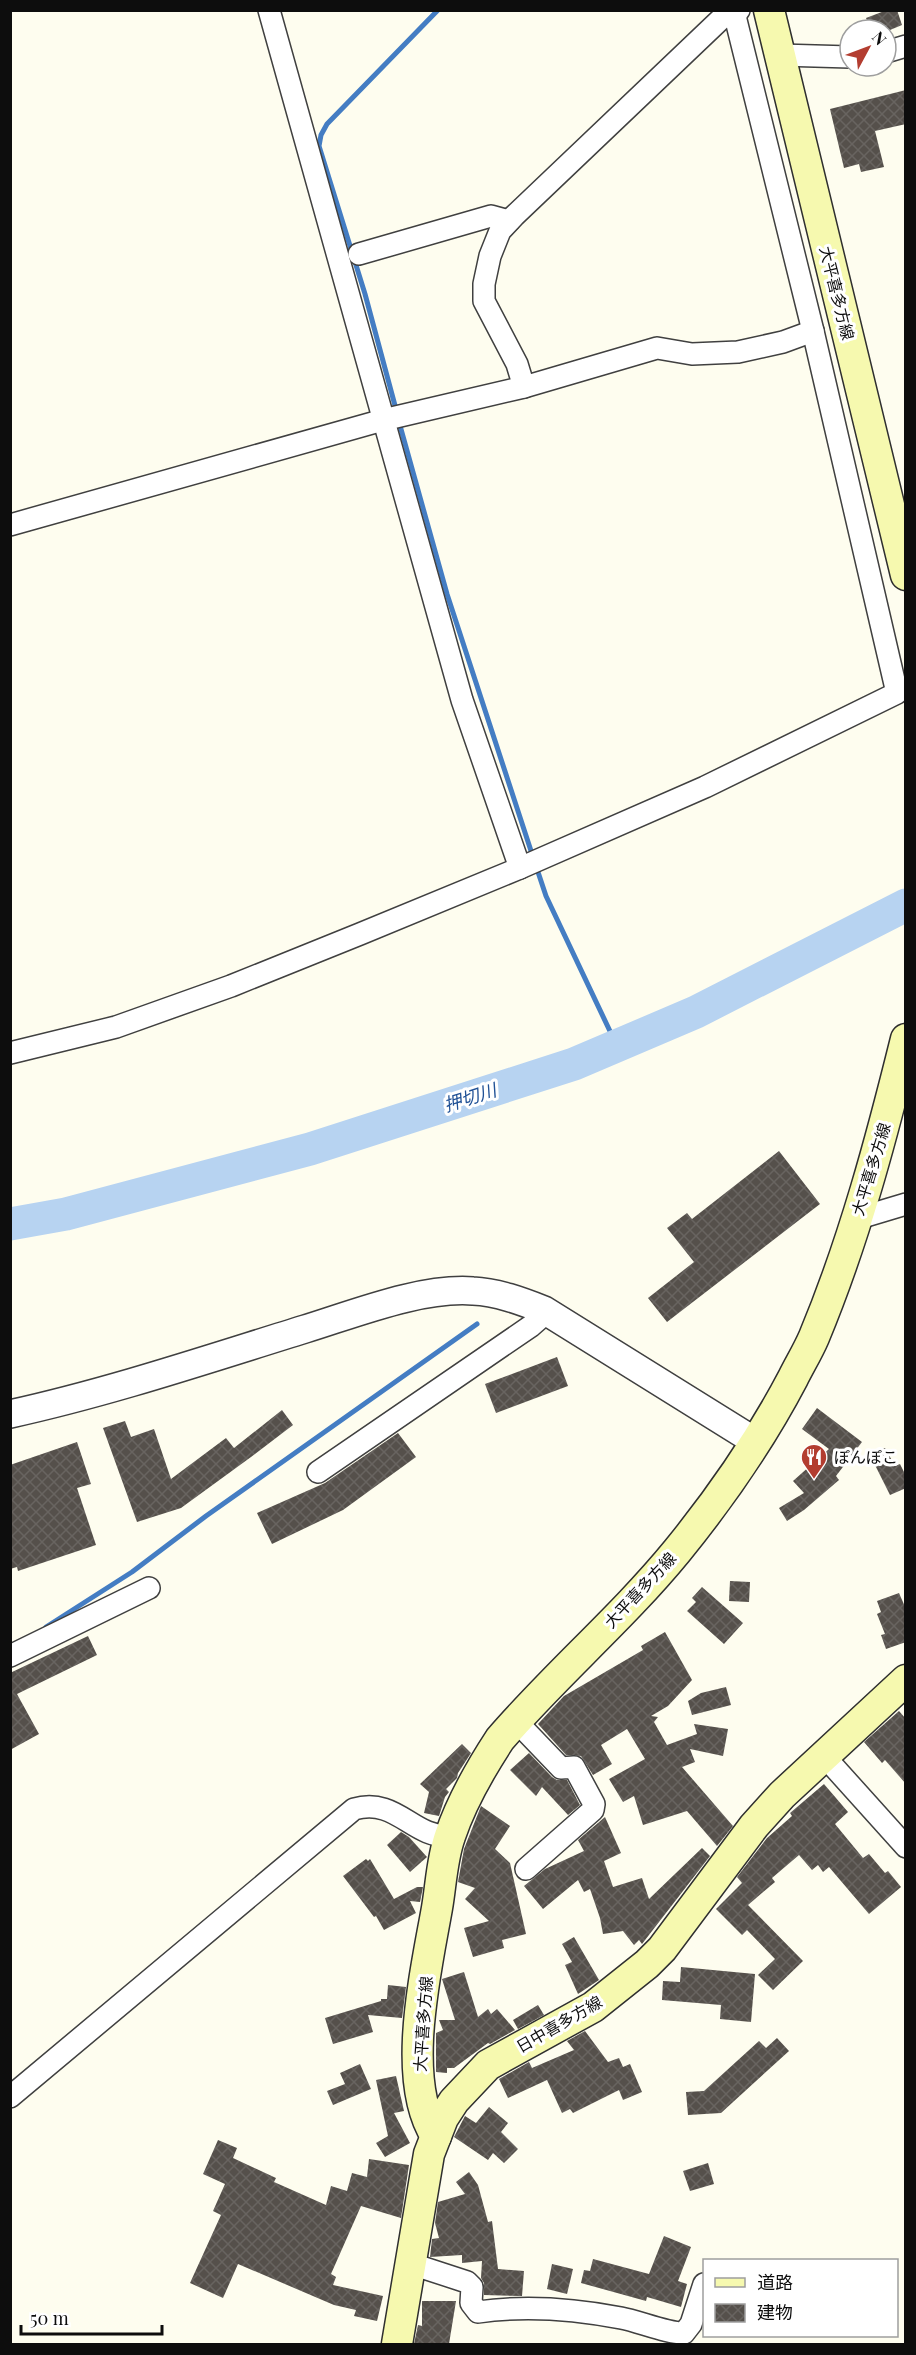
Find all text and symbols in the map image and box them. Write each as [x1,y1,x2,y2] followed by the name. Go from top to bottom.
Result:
[838,18,898,78] north arrow
[868,27,892,49] text: N
[816,244,859,342] street label: 大平喜多方線
[440,1077,501,1117] water label: 押切川
[846,1120,895,1218] street label: 大平喜多方線
[799,1442,829,1480] restaurant icon: ぽんぽこ
[834,1446,898,1467] place label: ぽんぽこ
[599,1547,680,1632] street label: 大平喜多方線
[409,1975,436,2073] street label: 大平喜多方線
[512,1990,606,2057] street label: 日中喜多方線
[703,2259,898,2337] legend
[757,2270,793,2294] text: 道路
[21,2298,162,2336] scale bar
[757,2300,793,2324] text: 建物
[30,2306,69,2330] text: 50 m

